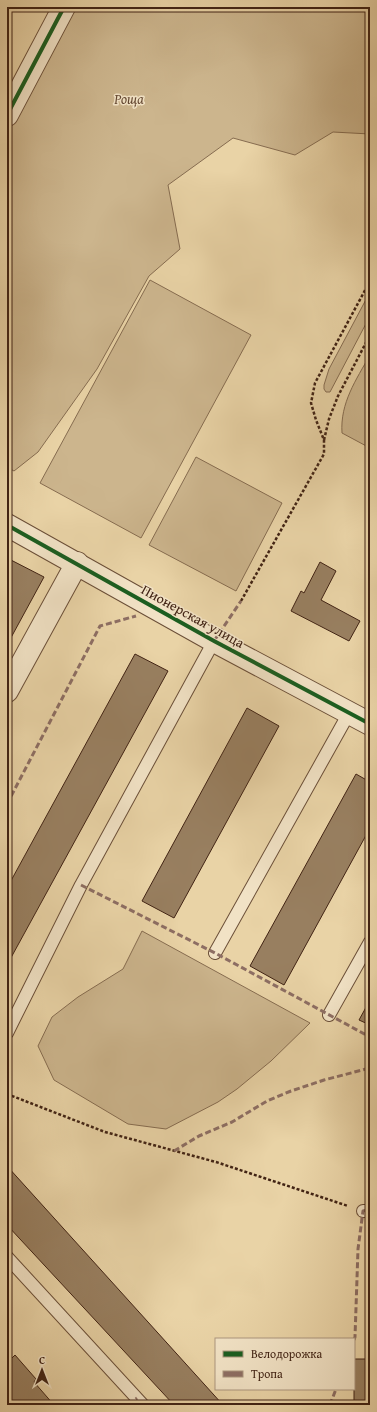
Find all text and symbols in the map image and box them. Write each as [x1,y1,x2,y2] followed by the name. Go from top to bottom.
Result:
[113,89,144,109] park label: Роща
[138,579,248,653] street label: Пионерская улица
[215,1338,355,1390] legend
[251,1345,322,1362] text: Велодорожка
[22,1350,62,1390] north arrow
[39,1352,45,1368] text: С
[251,1365,283,1382] text: Тропа

